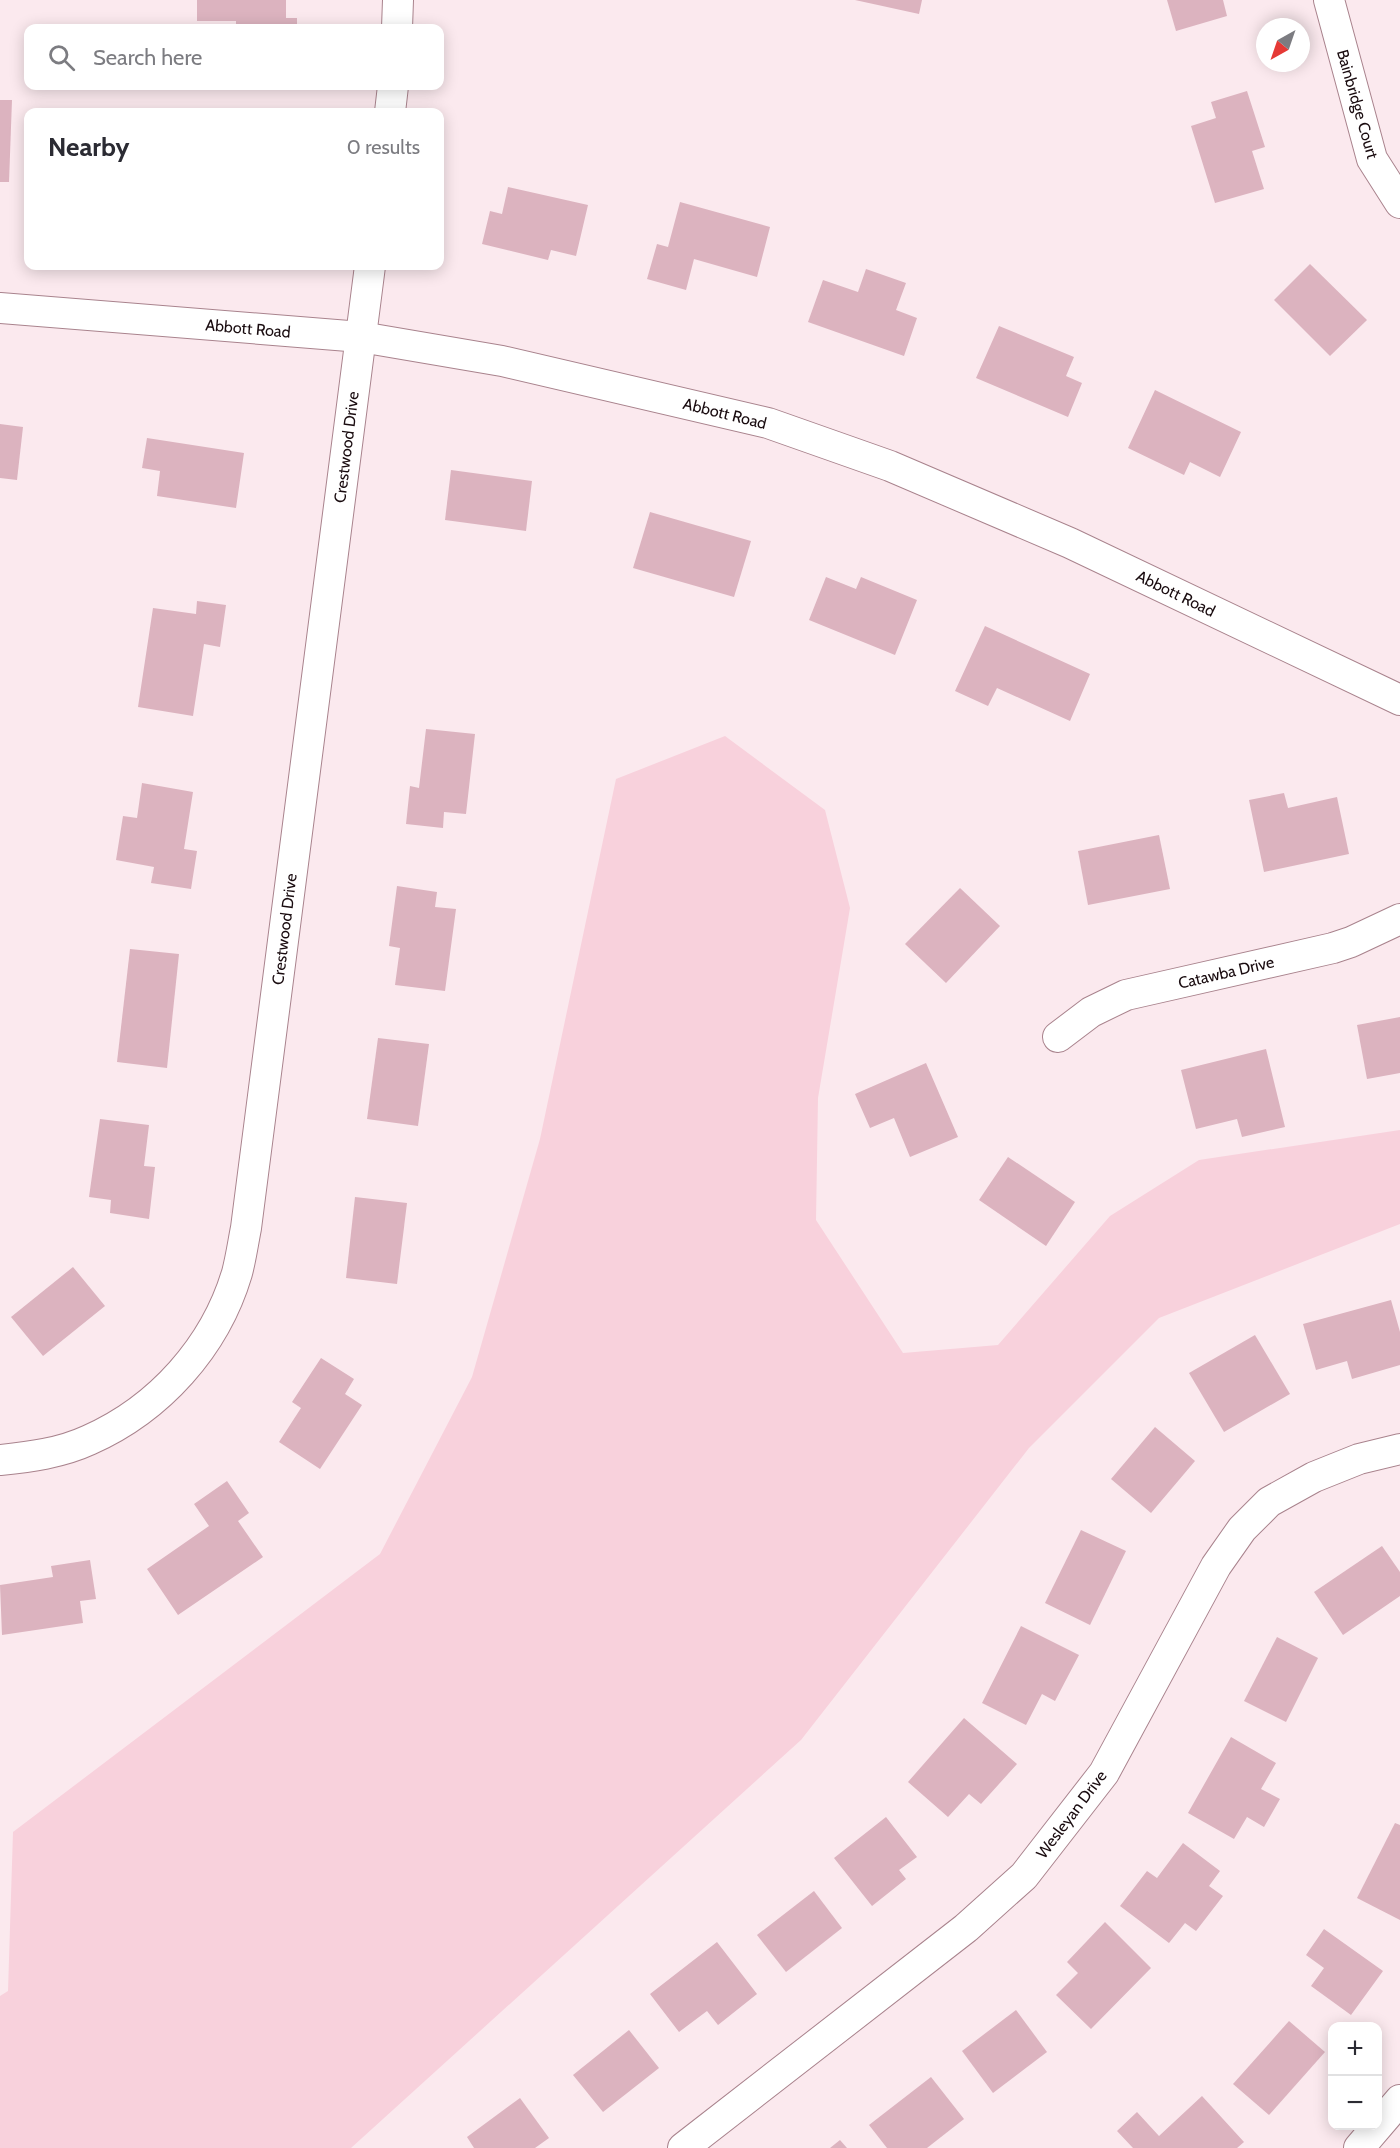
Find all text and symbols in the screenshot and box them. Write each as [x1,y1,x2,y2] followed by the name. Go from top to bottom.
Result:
[1256,18,1310,72] north arrow
[24,24,444,90] search box
[45,41,78,74] icon: search
[93,44,202,71] text: Search here
[1333,47,1382,162] street label: Bainbridge Court
[48,131,129,163] text: Nearby
[347,135,420,159] text: 0 results
[205,315,291,342] street label: Abbott Road
[330,390,363,504] street label: Crestwood Drive
[681,394,769,433] street label: Abbott Road
[1133,566,1218,621] street label: Abbott Road
[268,872,301,986] street label: Crestwood Drive
[1176,952,1276,993] street label: Catawba Drive
[1032,1767,1111,1862] street label: Wesleyan Drive
[1328,2022,1382,2130] map controls
[1328,2022,1382,2076] button: +
[1328,2076,1382,2130] button: −

